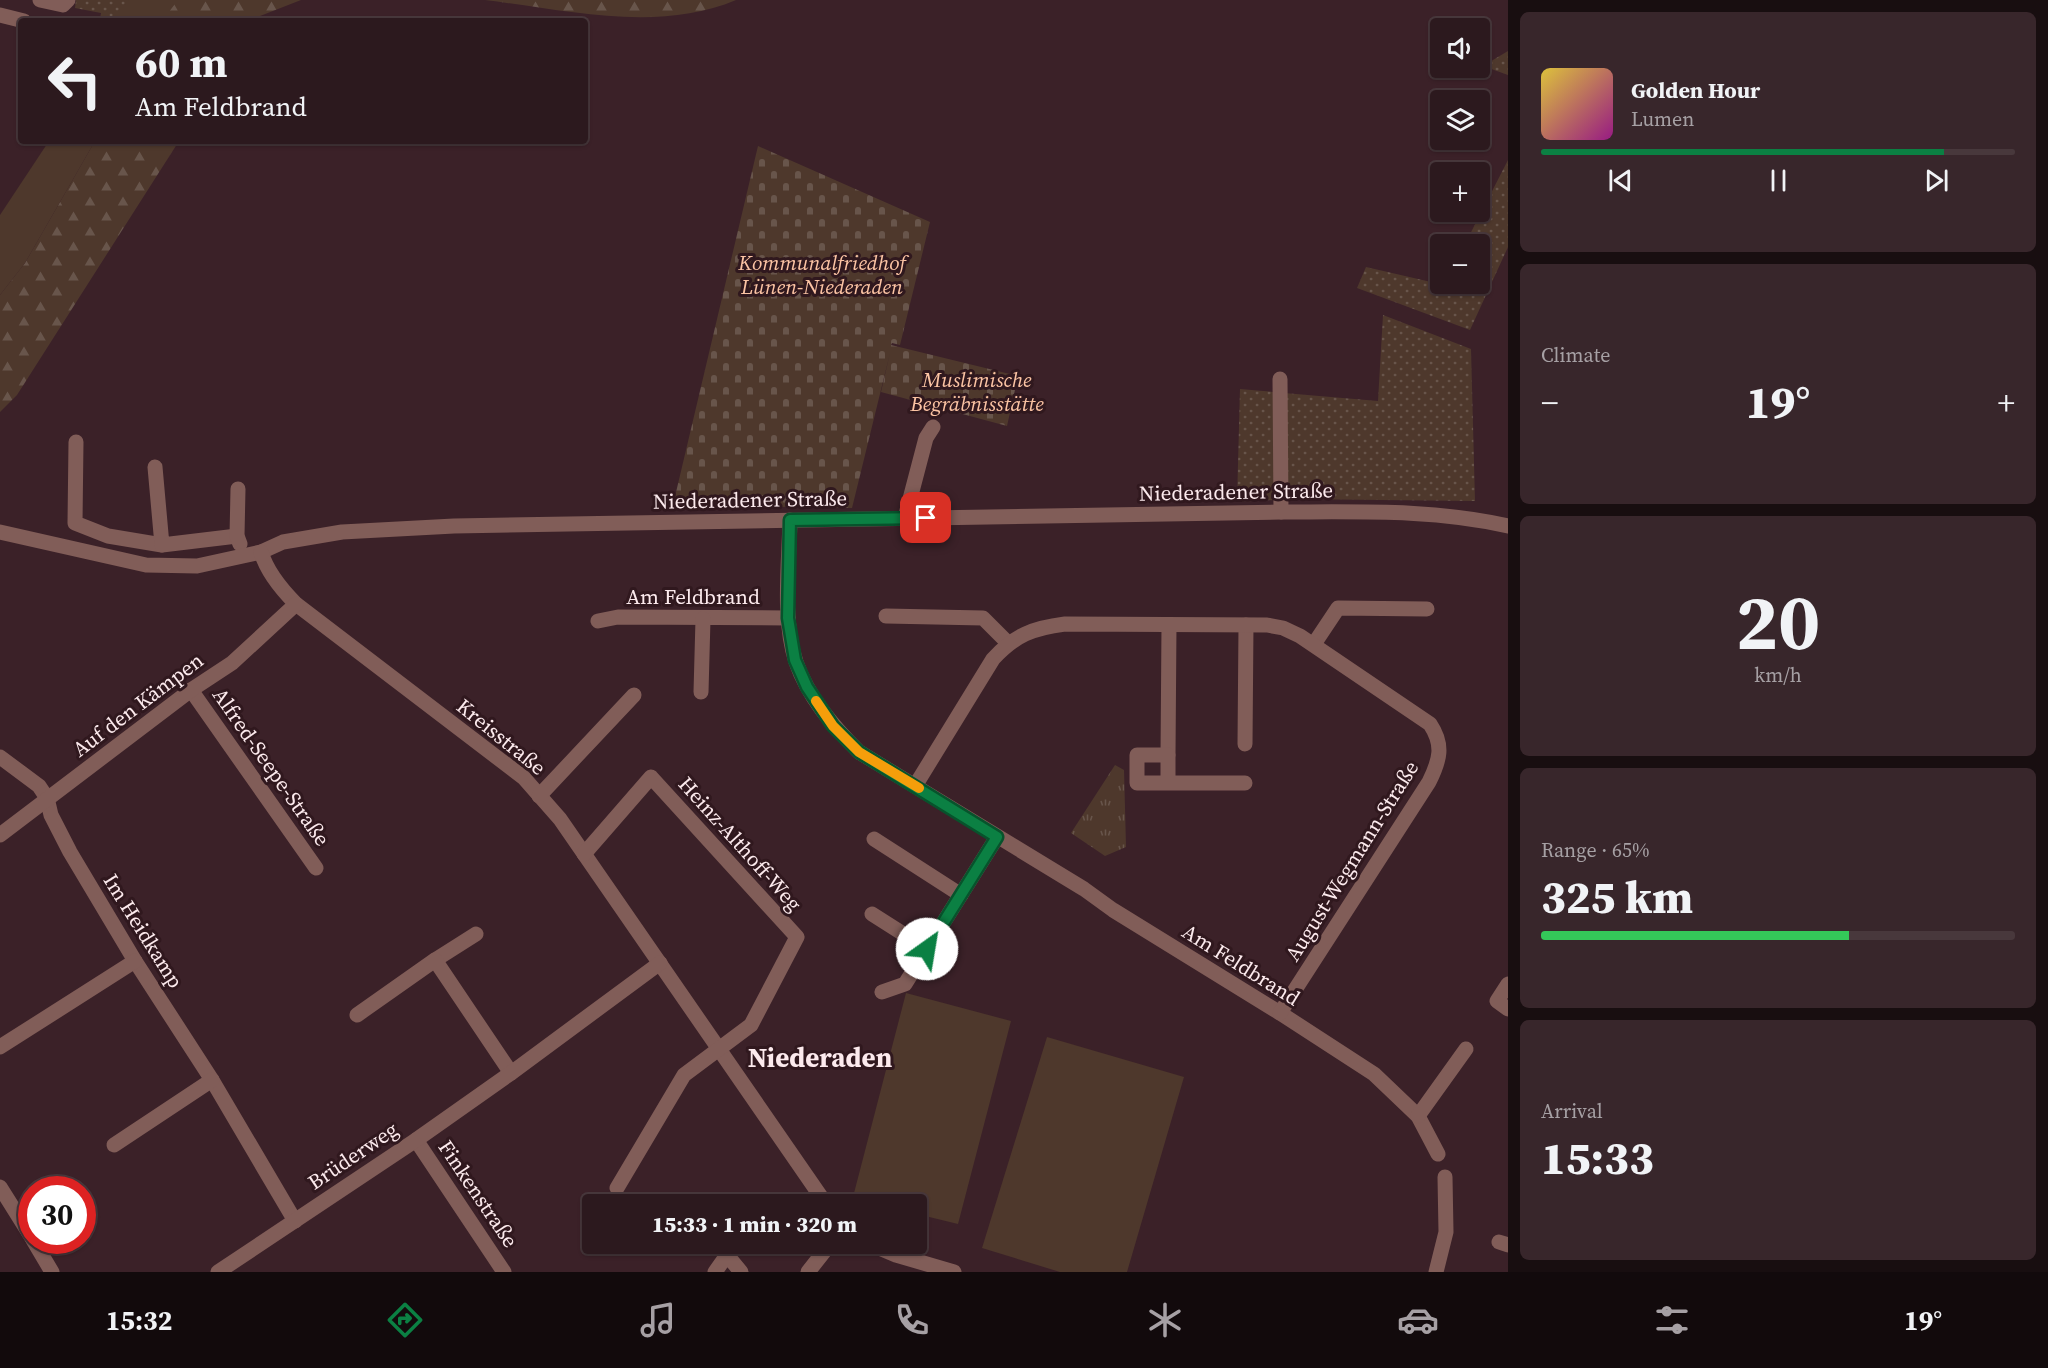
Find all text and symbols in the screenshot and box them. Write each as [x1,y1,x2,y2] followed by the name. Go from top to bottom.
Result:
[1430,18,1490,294] map controls
[1430,18,1490,78] button: sound
[135,33,228,91] text: 60 m
[36,42,114,120] icon: left
[1631,75,1760,105] text: Golden Hour
[135,88,307,125] text: Am Feldbrand
[1430,90,1490,150] button: layers
[1631,105,1694,133] text: Lumen
[1430,162,1490,222] button: +
[1604,164,1637,197] icon: previous
[1762,164,1795,197] icon: pause
[1920,164,1953,197] icon: next
[1430,234,1490,294] button: −
[737,248,910,301] park label: Kommunalfriedhof Lünen-Niederaden
[1541,341,1610,369] text: Climate
[909,365,1044,418] park label: Muslimische Begräbnisstätte
[1746,371,1810,433] text: 19°
[1541,380,1559,425] text: −
[1997,380,2015,425] text: +
[1139,475,1333,508] street label: Niederadener Straße
[653,483,847,516] street label: Niederadener Straße
[900,492,951,543] pin
[909,501,942,534] icon: arrive
[1736,568,1820,675] text: 20
[626,582,760,611] street label: Am Feldbrand
[66,646,209,763] street label: Auf den Kämpen
[1754,661,1802,689] text: km/h
[206,682,337,852] street label: Alfred-Seepe-Straße
[451,692,552,782] street label: Kreisstraße
[1278,755,1425,967] street label: August-Wegmann-Straße
[672,770,809,917] street label: Heinz-Althoff-Weg
[1541,836,1650,864] text: Range · 65%
[1541,866,1693,928] text: 325 km
[97,868,190,993] street label: Im Heidkamp
[895,917,959,981] position arrow
[1177,917,1306,1012] street label: Am Feldbrand
[748,1039,893,1076] district label: Niederaden
[1541,1097,1603,1125] text: Arrival
[302,1115,404,1196] street label: Brüderweg
[1541,1127,1654,1189] text: 15:33
[432,1134,525,1253] street label: Finkenstraße
[18,1176,96,1254] speed limit sign: 30
[652,1209,857,1239] text: 15:33 · 1 min · 320 m
[384,1299,426,1341] icon: directions
[637,1299,679,1341] icon: music
[891,1299,933,1341] icon: phone
[1144,1299,1186,1341] icon: climate
[1397,1299,1439,1341] icon: car
[1651,1299,1693,1341] icon: filters
[106,1302,172,1339] text: 15:32
[1904,1302,1942,1339] text: 19°

